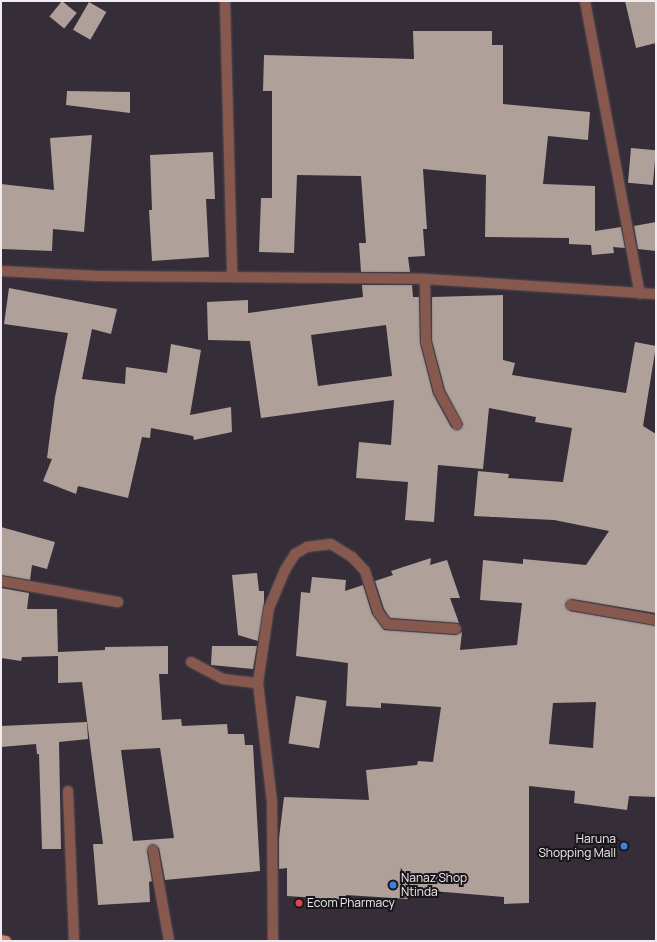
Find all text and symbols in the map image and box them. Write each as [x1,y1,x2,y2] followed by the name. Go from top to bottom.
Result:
[538,832,616,860] place label: Haruna Shopping Mall
[619,841,629,851] marker: Haruna Shopping Mall
[401,871,467,899] place label: Nanaz Shop Ntinda
[388,880,398,890] marker: Nanaz Shop Ntinda
[307,896,395,910] place label: Ecom Pharmacy
[294,898,304,908] marker: Ecom Pharmacy

